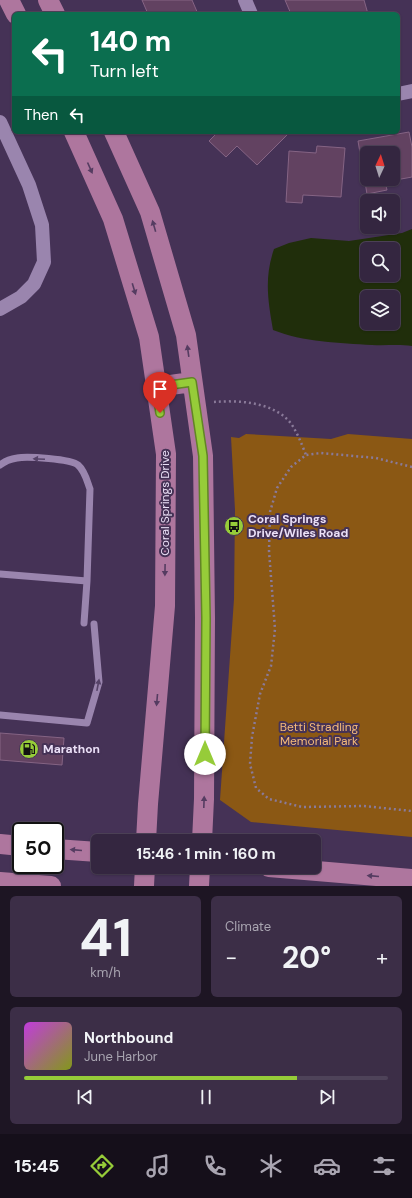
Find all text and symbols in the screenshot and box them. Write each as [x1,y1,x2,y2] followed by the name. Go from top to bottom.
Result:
[90,23,171,60] text: 140 m
[24,28,76,80] icon: left
[90,59,159,83] text: Turn left
[66,104,88,126] icon: left
[24,105,58,125] text: Then
[360,146,400,186] north arrow
[360,146,400,330] map controls
[87,162,93,174] one-way arrow
[360,194,400,234] button: sound
[151,220,157,232] one-way arrow
[360,242,400,282] button: search
[131,284,137,296] one-way arrow
[360,290,400,330] button: layers
[185,345,191,357] one-way arrow
[143,372,177,413] pin
[149,378,171,400] icon: arrive
[157,450,173,556] street label: Coral Springs Drive
[33,455,45,462] one-way arrow
[248,511,348,541] place label: Coral Springs Drive/Wiles Road
[223,515,245,537] bus stop icon: Coral Springs Drive/Wiles Road
[162,564,168,577] one-way arrow
[95,679,101,691] one-way arrow
[153,694,160,706] one-way arrow
[280,719,359,749] park label: Betti Stradling Memorial Park
[184,733,226,775] position arrow
[18,738,40,760] fuel station icon: Marathon
[43,741,100,757] place label: Marathon
[201,796,208,808] one-way arrow
[12,822,64,874] speed limit sign: 50
[136,844,276,864] text: 15:46 · 1 min · 160 m
[70,847,83,854] one-way arrow
[367,873,379,879] one-way arrow
[79,904,132,972] text: 41
[225,918,271,935] text: Climate
[282,938,331,977] text: 20°
[225,943,237,972] text: −
[376,943,388,972] text: +
[90,964,121,981] text: km/h
[84,1028,173,1048] text: Northbound
[84,1048,158,1065] text: June Harbor
[74,1086,96,1108] icon: previous
[195,1086,217,1108] icon: pause
[316,1086,338,1108] icon: next
[88,1152,116,1180] icon: directions
[144,1152,172,1180] icon: music
[201,1152,229,1180] icon: phone
[257,1152,285,1180] icon: climate
[313,1152,341,1180] icon: car
[370,1152,398,1180] icon: filters
[14,1154,59,1178] text: 15:45

